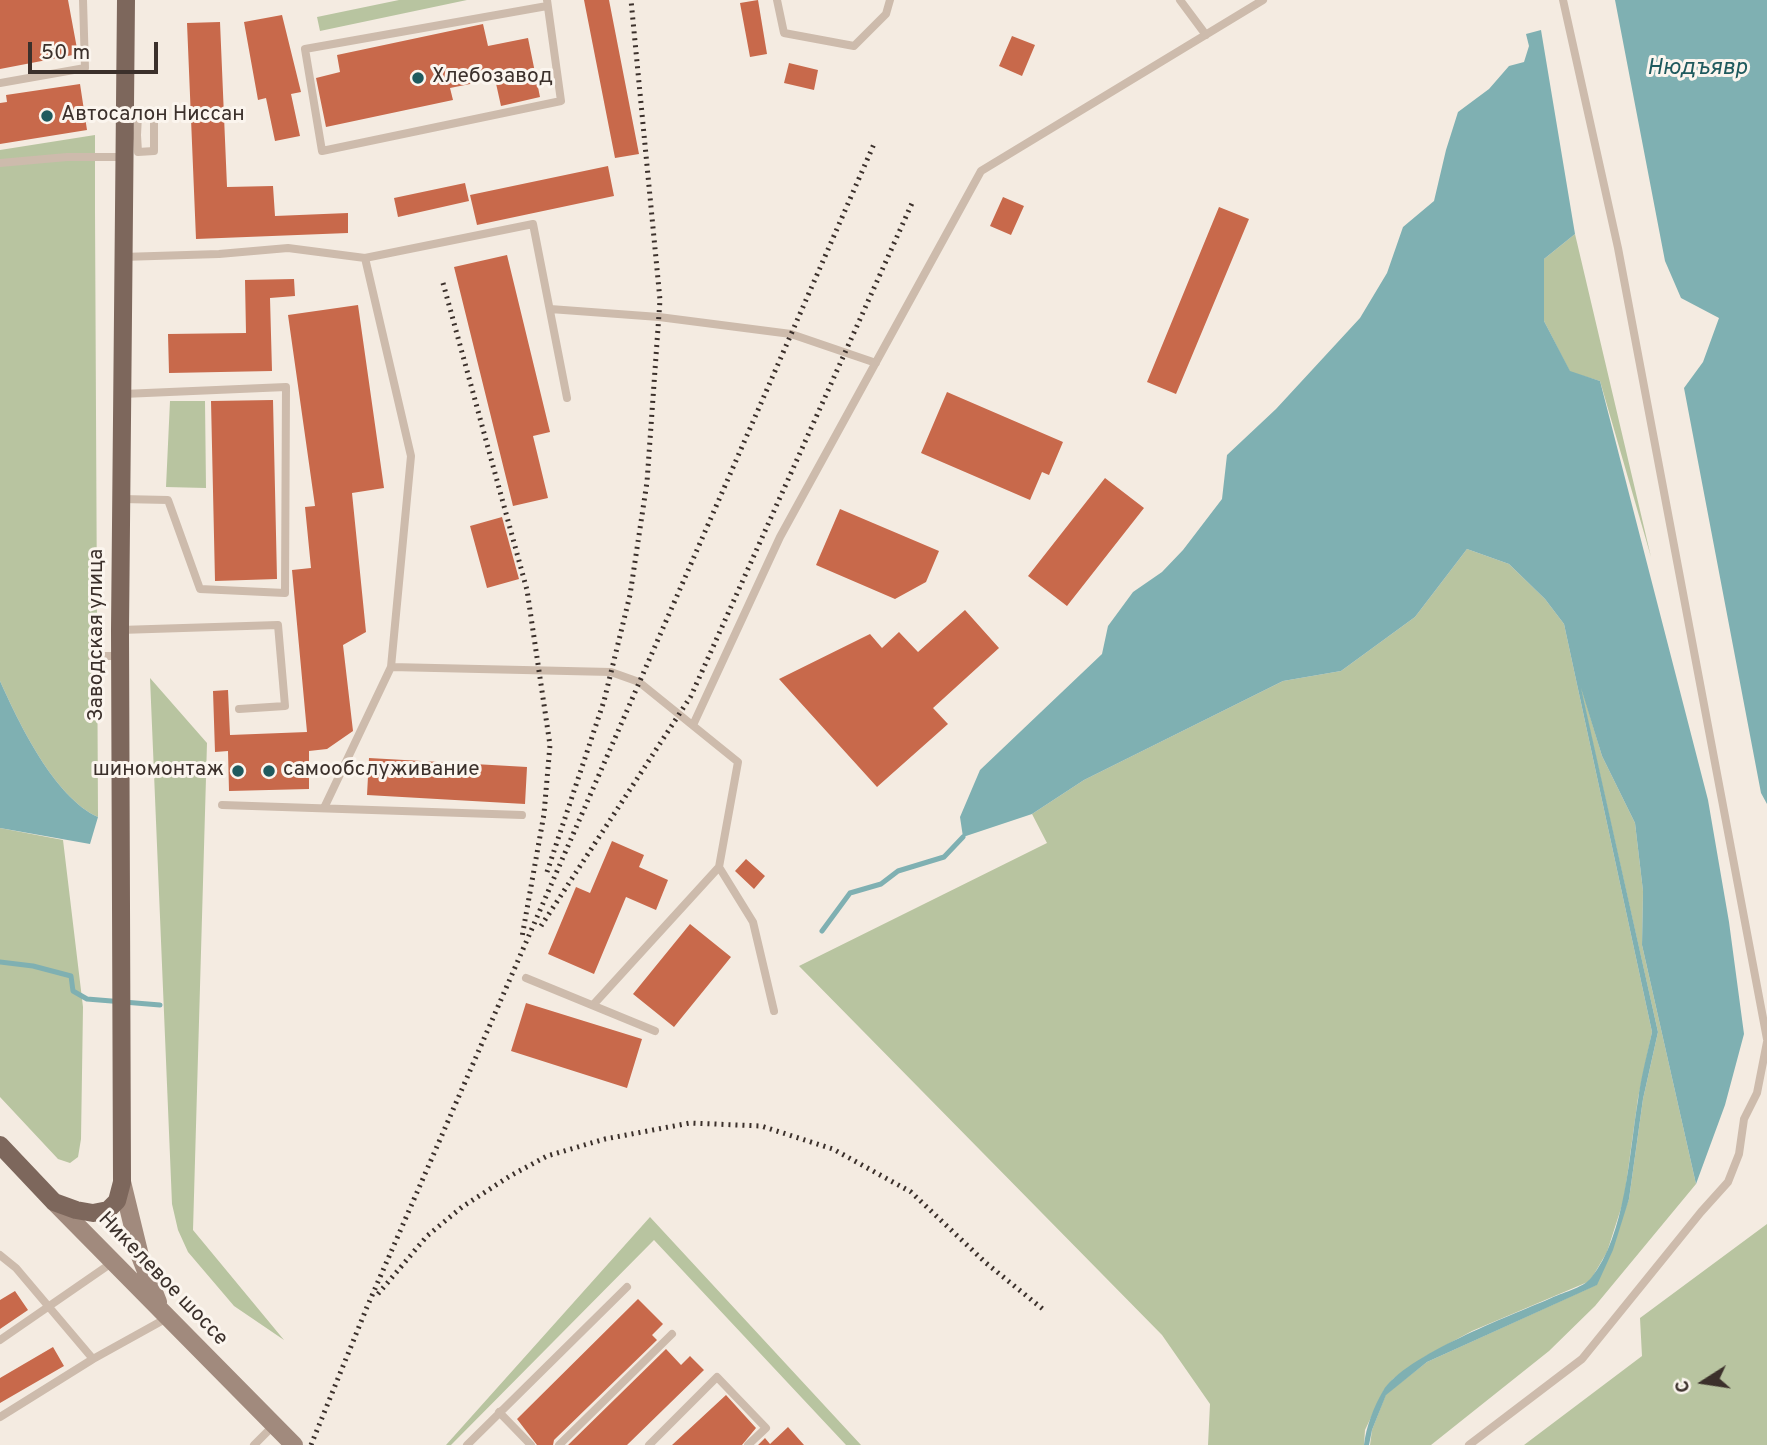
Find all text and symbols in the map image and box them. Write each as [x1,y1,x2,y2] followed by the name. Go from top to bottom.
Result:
[32,28,161,72] scale bar
[41,40,90,67] text: 50 m
[1647,55,1747,83] water label: Нюдъявр
[432,65,553,91] place label: Хлебозавод
[410,70,426,86] marker: Хлебозавод
[61,103,245,129] place label: Автосалон Ниссан
[39,108,55,124] marker: Автосалон Ниссан
[85,549,111,721] street label: Заводская улица
[93,758,224,784] place label: шиномонтаж
[283,758,479,784] place label: самообслуживание
[230,763,246,779] marker: шиномонтаж
[261,763,277,779] marker: самообслуживание
[92,1208,232,1352] street label: Никелевое шоссе
[1669,1347,1739,1417] north arrow
[1670,1378,1696,1395] text: С

